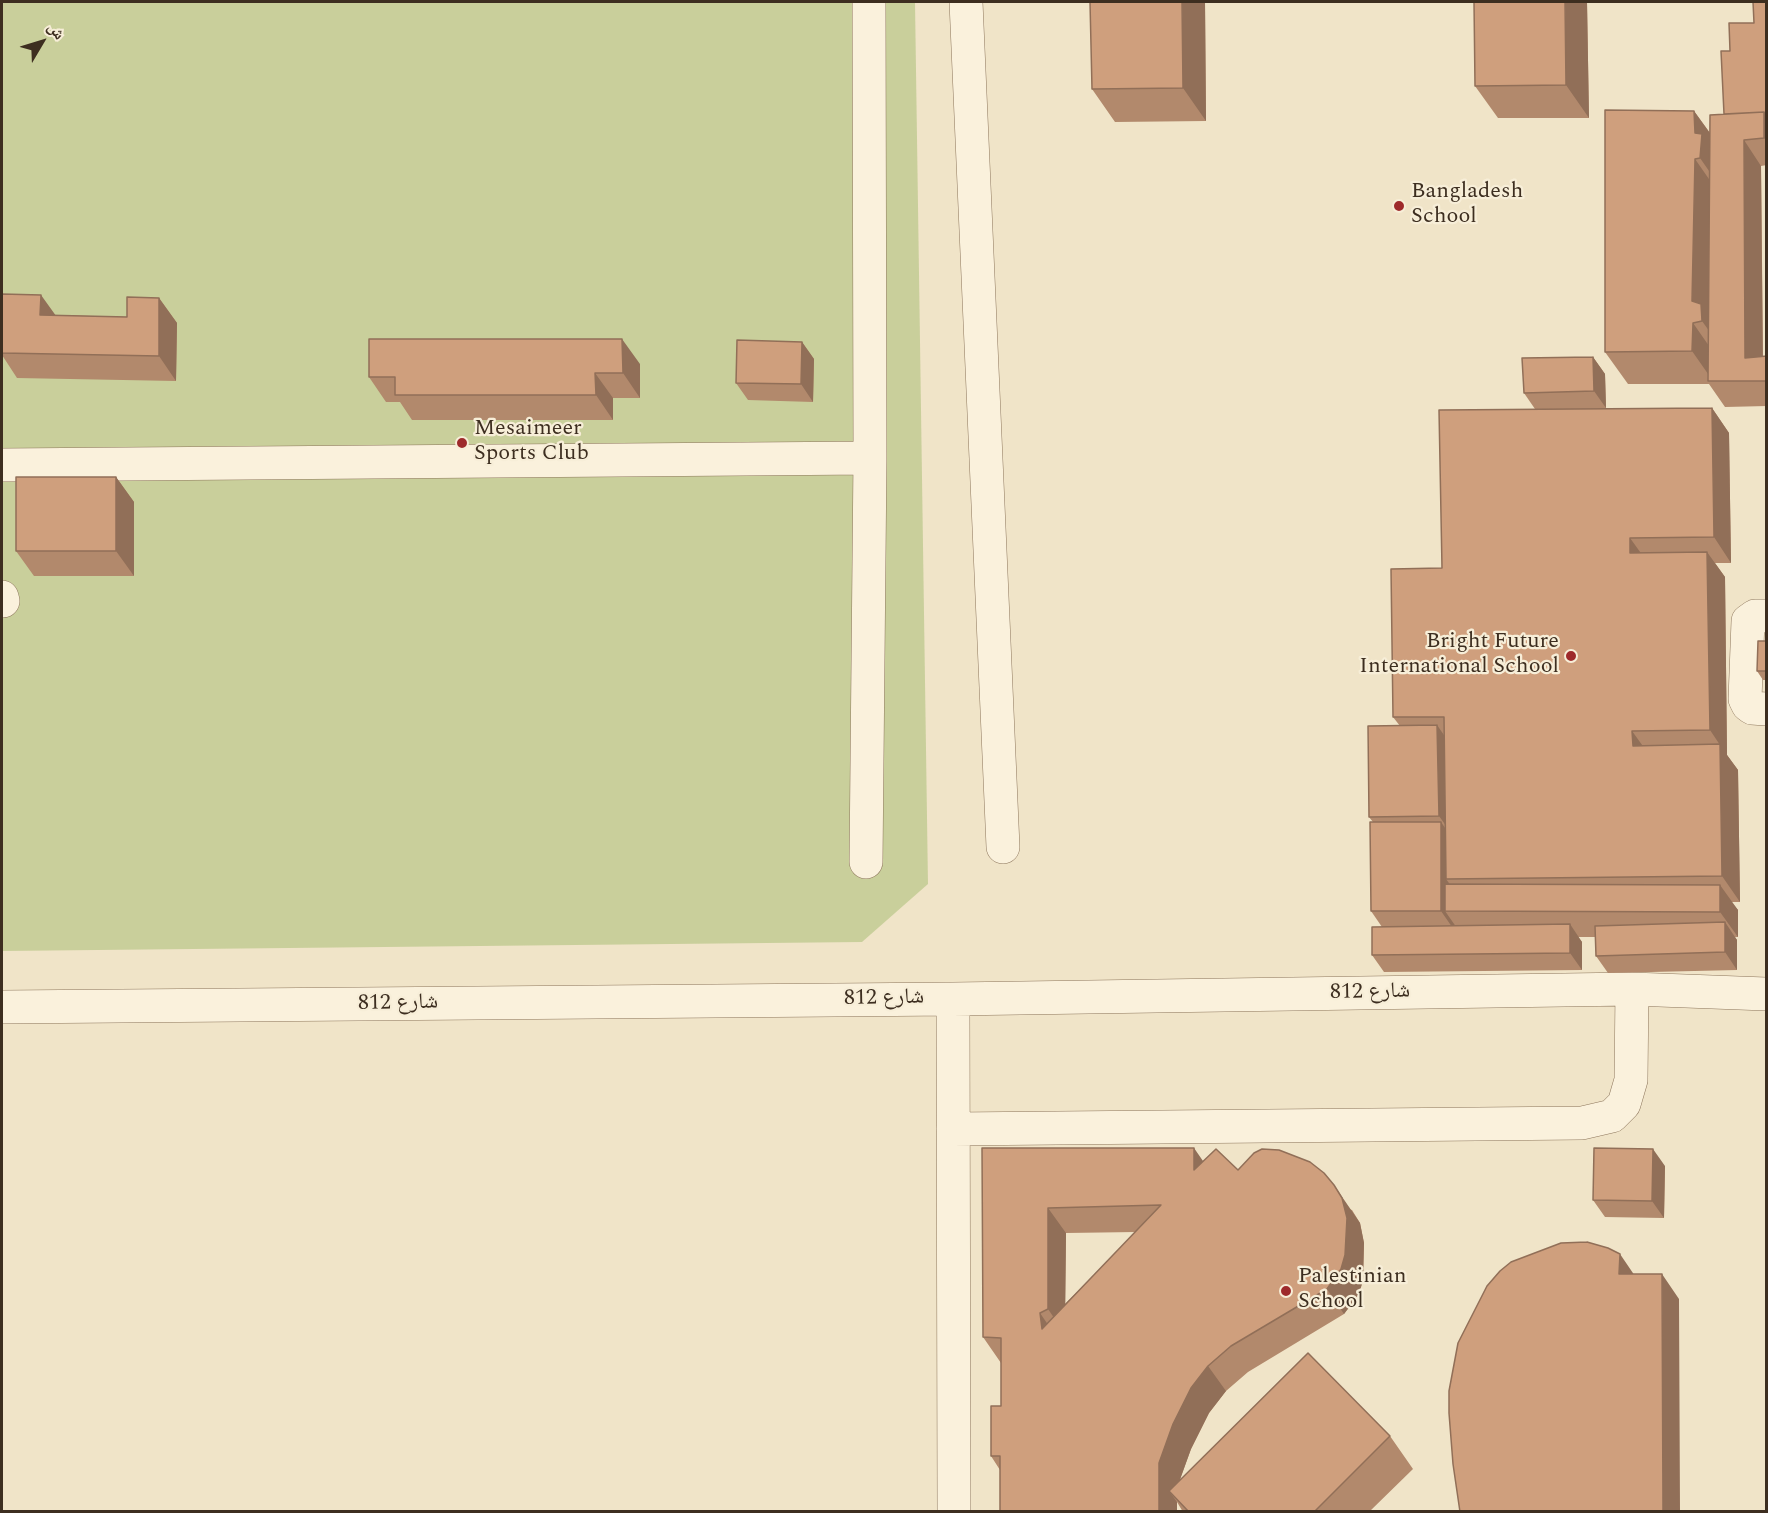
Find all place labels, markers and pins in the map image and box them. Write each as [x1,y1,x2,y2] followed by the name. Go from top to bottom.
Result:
[1411,180,1523,231] place label: Bangladesh School
[1392,199,1406,213] marker: Bangladesh School
[474,417,589,469] place label: Mesaimeer Sports Club
[455,436,469,450] marker: Mesaimeer Sports Club
[1359,630,1559,682] place label: Bright Future International School
[1564,649,1578,663] marker: Bright Future International School
[1298,1265,1406,1316] place label: Palestinian School
[1279,1284,1293,1298] marker: Palestinian School

